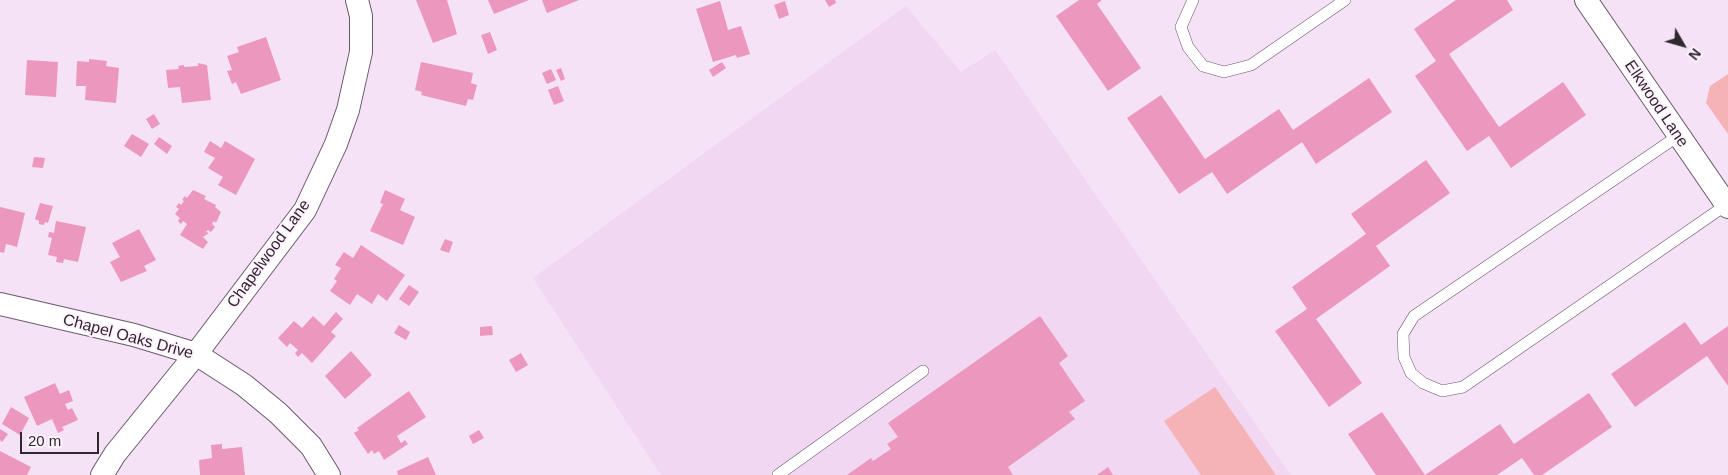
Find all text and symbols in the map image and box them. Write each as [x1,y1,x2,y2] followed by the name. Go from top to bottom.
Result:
[1658,20,1708,70] north arrow
[1685,45,1704,63] text: N
[1620,57,1692,151] street label: Elkwood Lane
[223,196,315,312] street label: Chapelwood Lane
[61,310,195,364] street label: Chapel Oaks Drive
[22,422,101,454] scale bar
[28,432,61,449] text: 20 m

